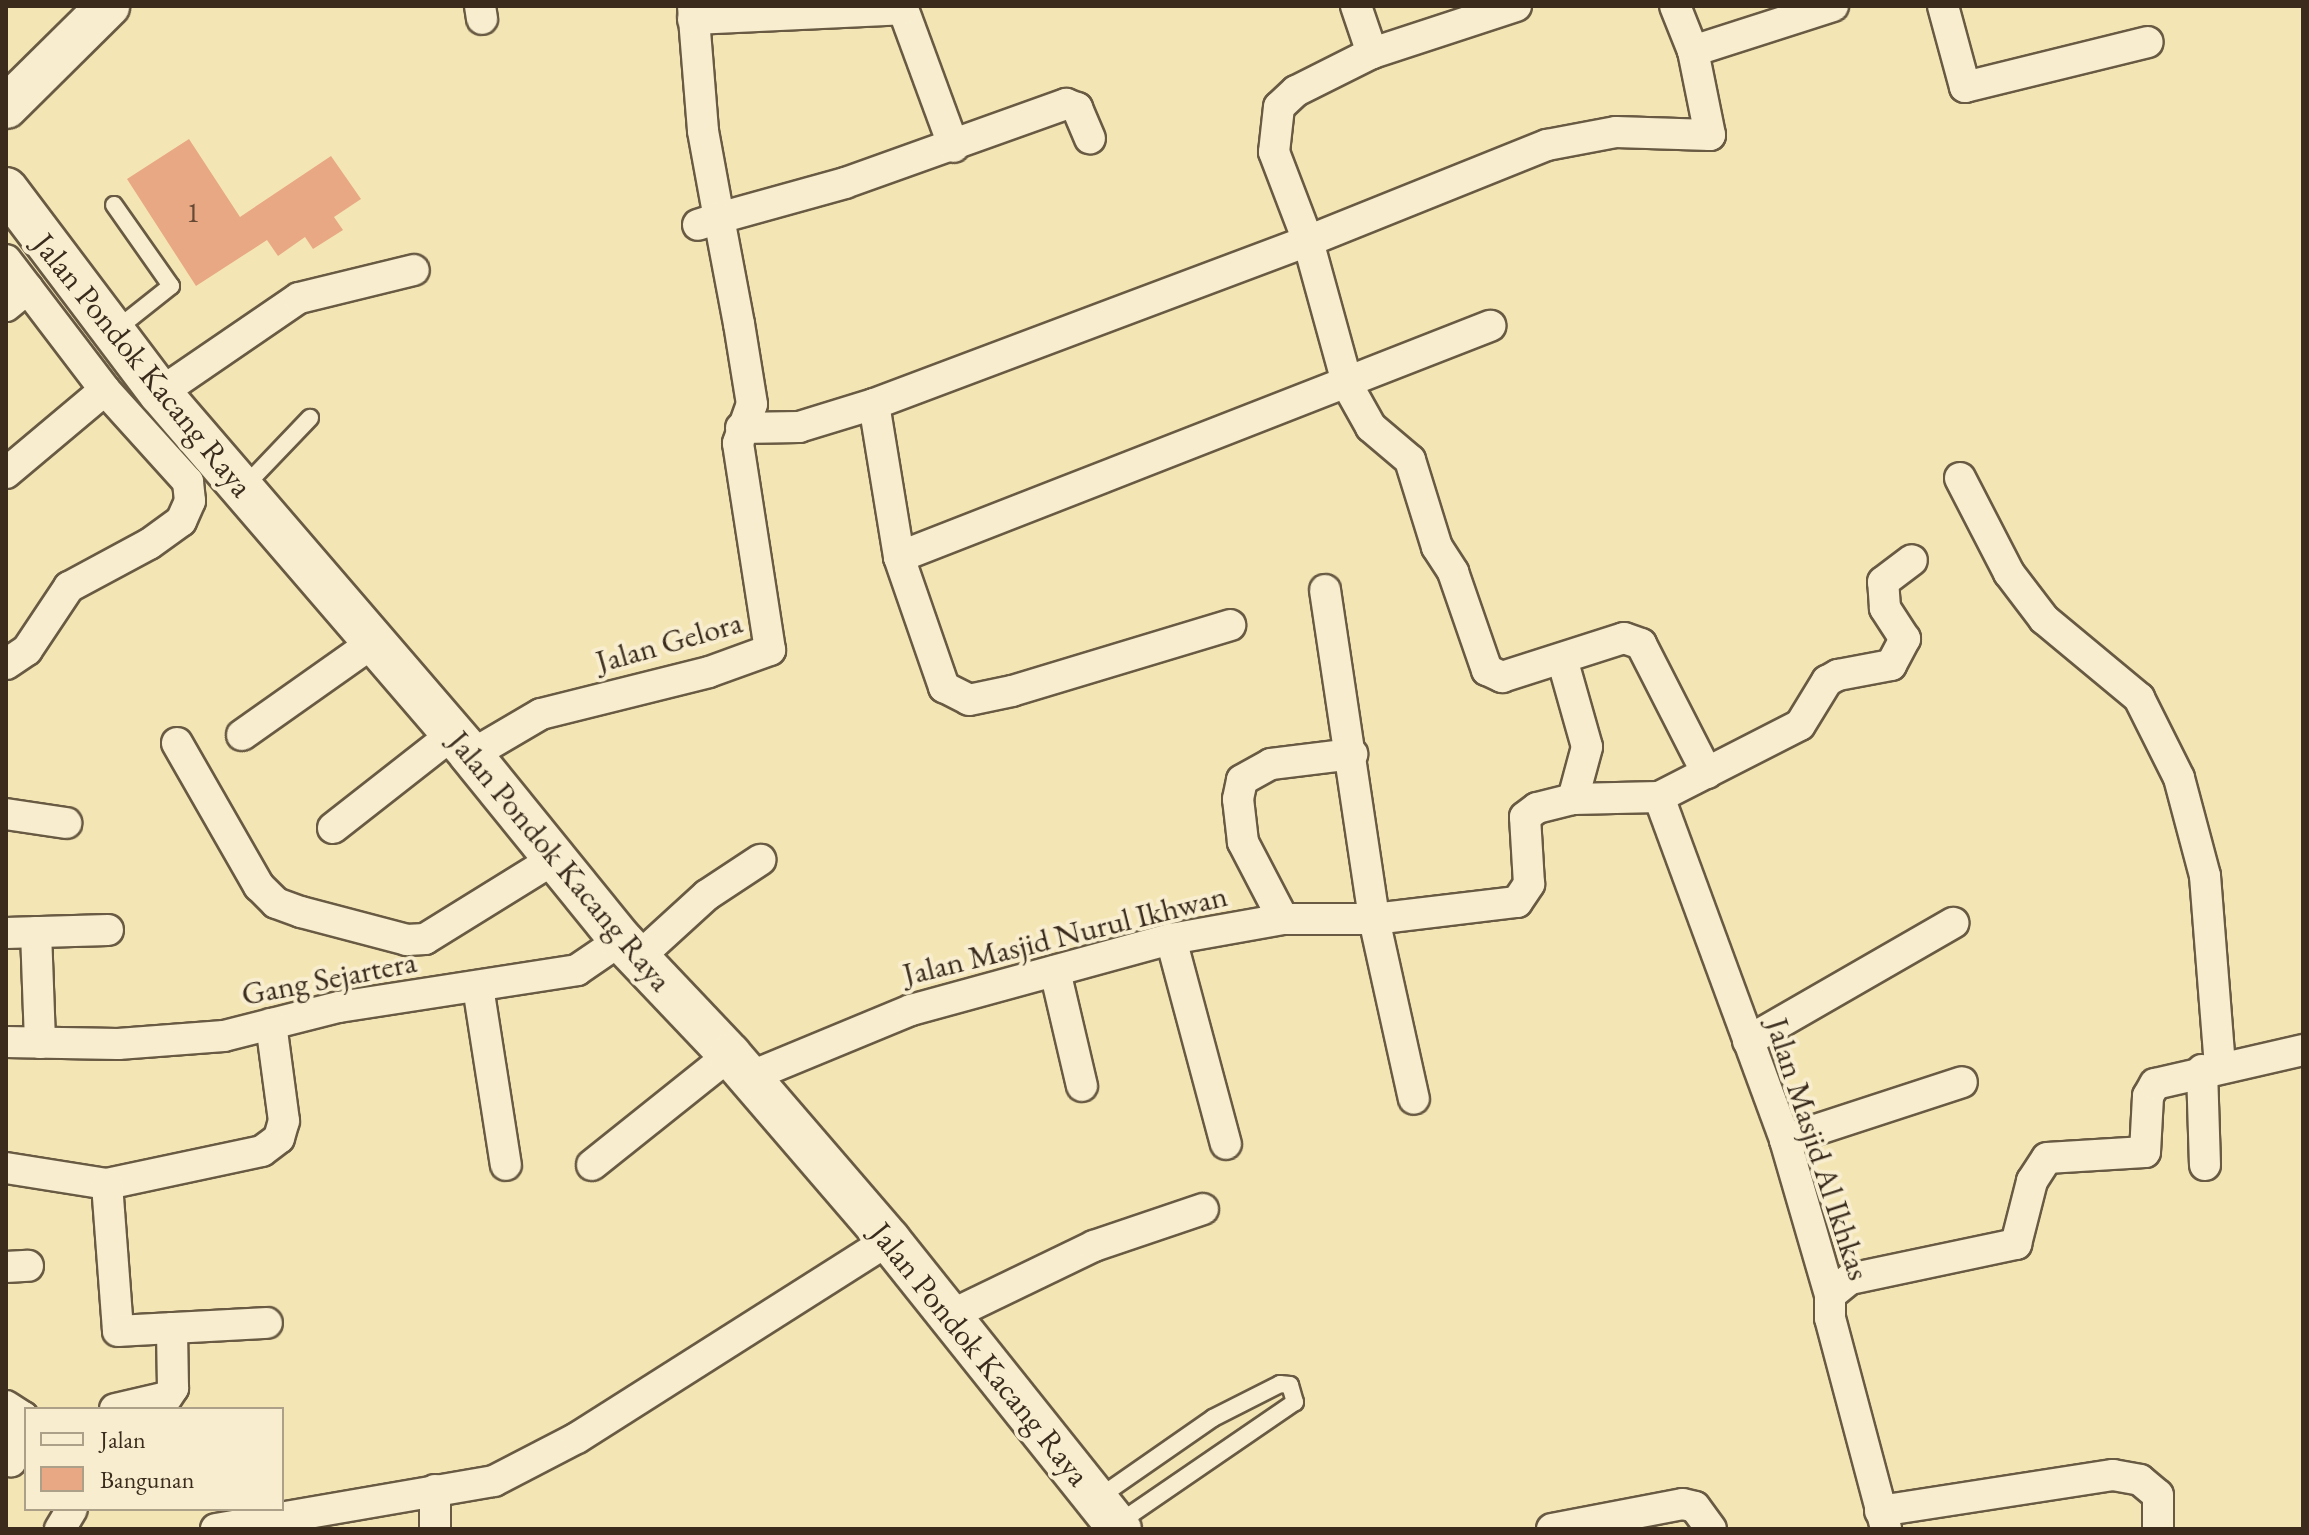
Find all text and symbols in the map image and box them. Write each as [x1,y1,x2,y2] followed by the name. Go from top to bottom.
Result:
[186,195,200,229] house number: 1
[25,226,261,504] street label: Jalan Pondok Kacang Raya
[592,603,746,681] street label: Jalan Gelora
[440,723,680,999] street label: Jalan Pondok Kacang Raya
[899,876,1231,994] street label: Jalan Masjid Nurul Ikhwan
[238,942,420,1014] street label: Gang Sejartera
[1758,1013,1878,1285] street label: Jalan Masjid Al Ikhkas
[862,1215,1098,1493] street label: Jalan Pondok Kacang Raya
[24,1407,284,1511] legend
[100,1424,146,1455] text: Jalan
[100,1464,194,1495] text: Bangunan

